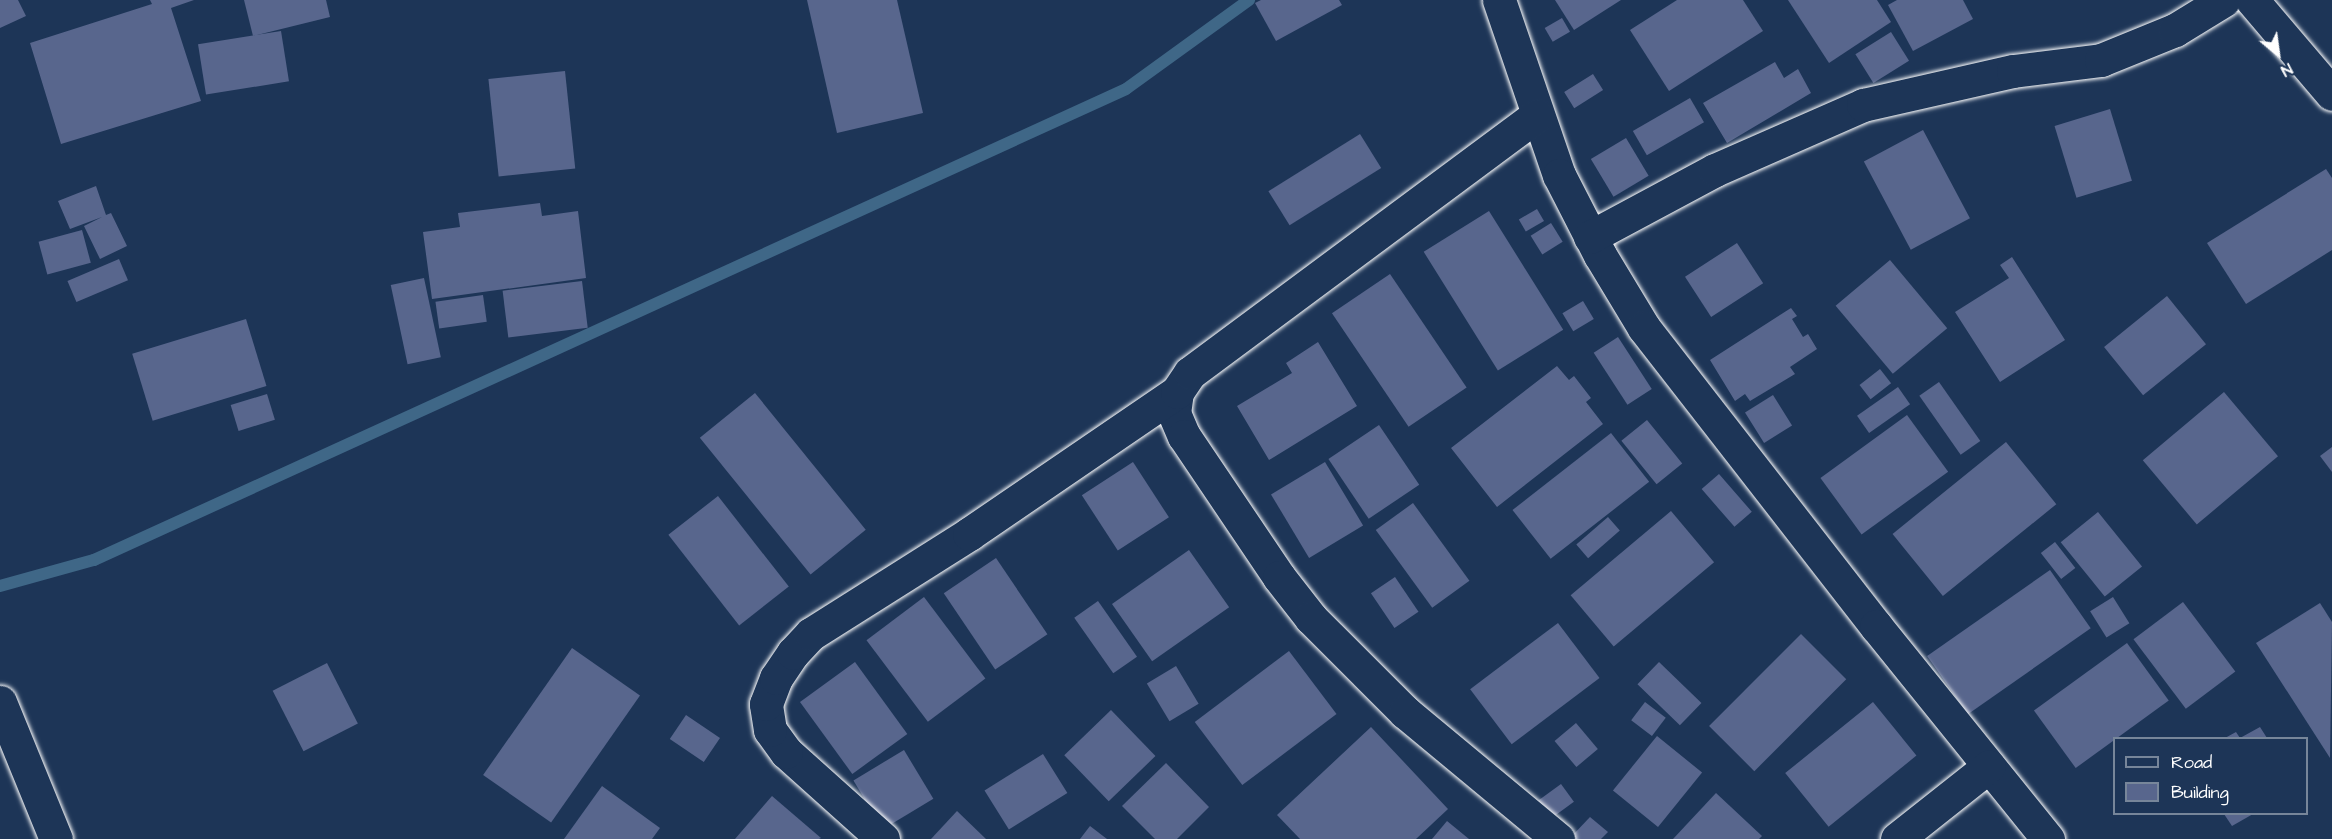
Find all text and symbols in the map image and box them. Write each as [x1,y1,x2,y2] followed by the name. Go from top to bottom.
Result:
[2248,24,2308,84] north arrow
[2277,58,2296,82] text: N
[2113,737,2308,815] legend
[2171,750,2212,775] text: Road
[2171,780,2229,805] text: Building

